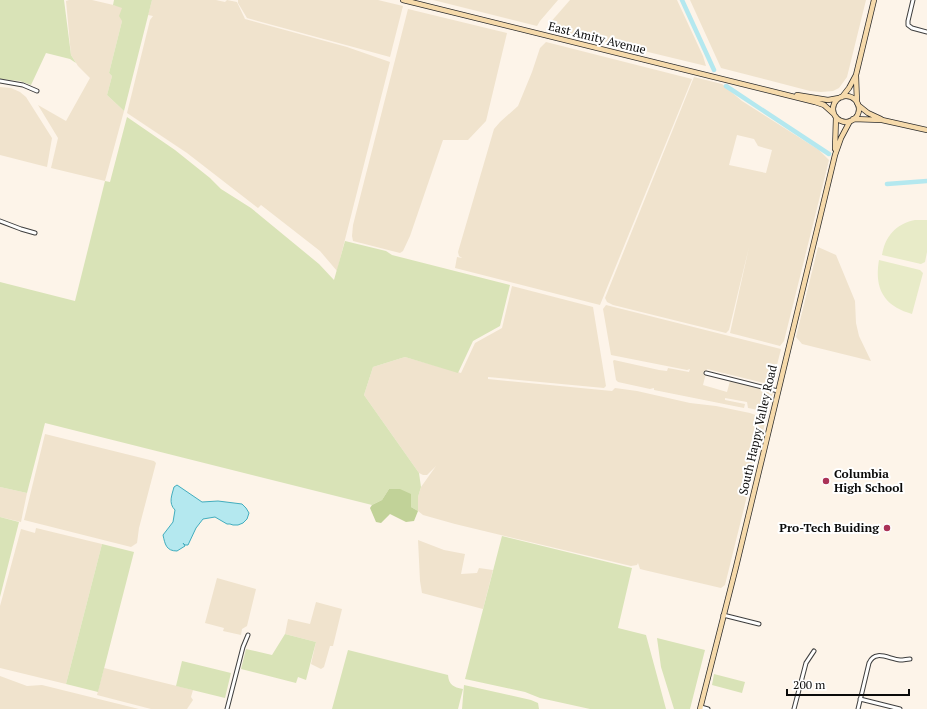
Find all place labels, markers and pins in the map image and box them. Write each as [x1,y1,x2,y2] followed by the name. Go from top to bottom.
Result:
[834,466,903,495] place label: Columbia High School
[821,476,831,486] marker: Columbia High School
[779,520,879,535] place label: Pro-Tech Buiding
[882,523,892,533] marker: Pro-Tech Buiding

